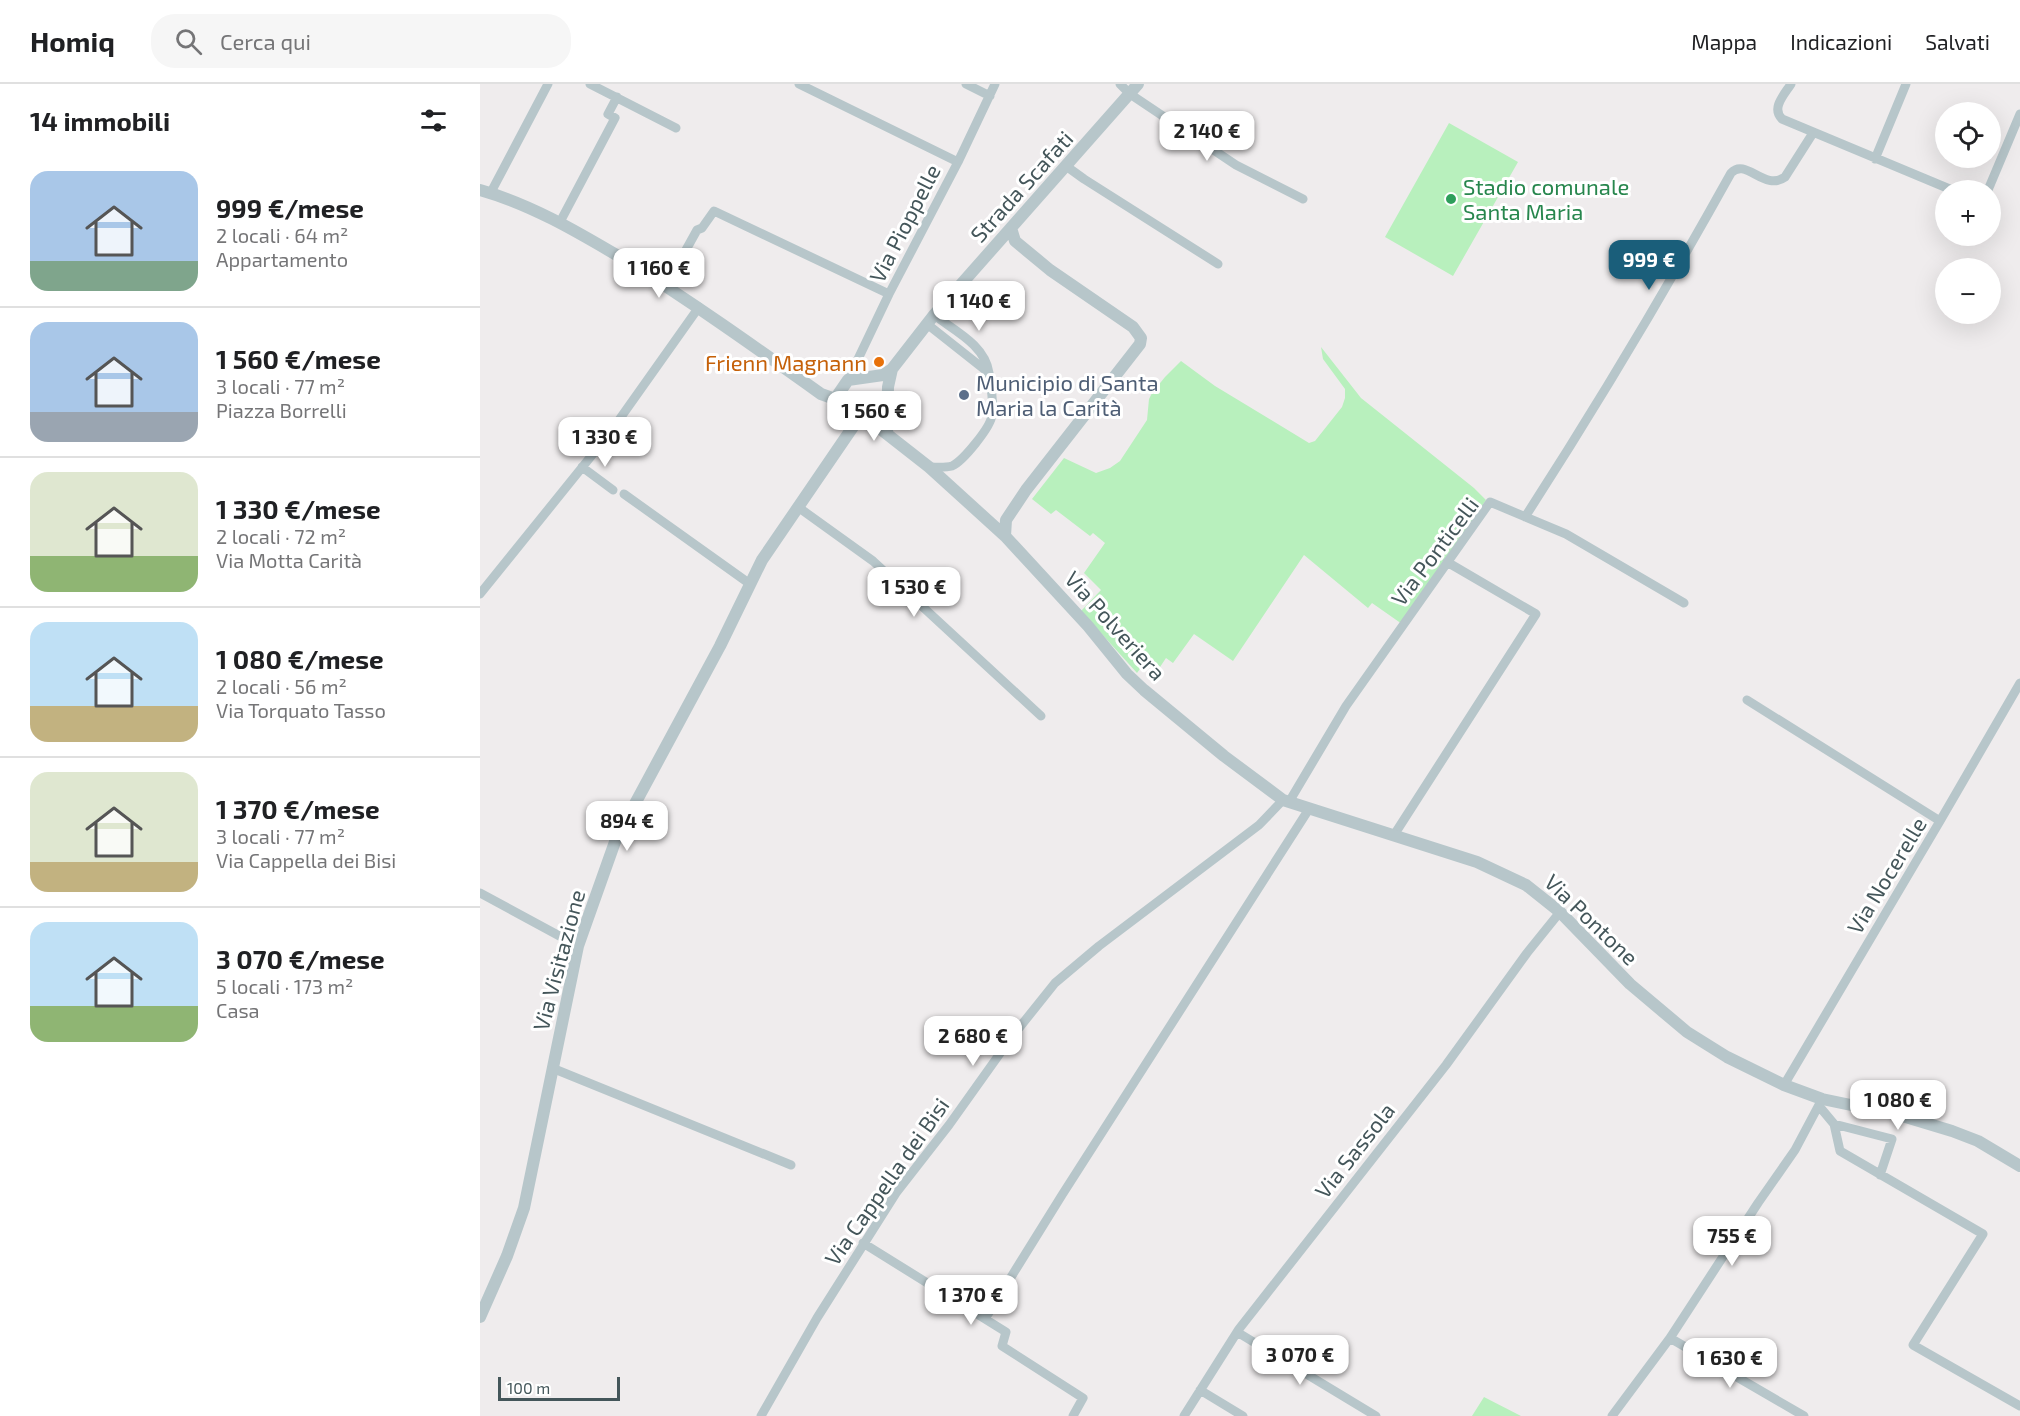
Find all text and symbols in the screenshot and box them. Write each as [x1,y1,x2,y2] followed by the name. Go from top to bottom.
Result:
[151,14,571,68] search box
[30,24,115,58] text: Homiq
[172,25,205,58] icon: search
[220,28,311,54] text: Cerca qui
[1691,29,1757,54] text: Mappa
[1790,29,1892,54] text: Indicazioni
[1925,29,1990,54] text: Salvati
[1935,102,2001,324] map controls
[1935,102,2001,168] button: locate
[417,104,450,137] icon: filters
[30,105,170,136] text: 14 immobili
[1152,111,1262,162] pin: 2 140 €
[1173,118,1241,142] text: 2 140 €
[964,125,1078,247] street label: Strada Scafati
[863,160,945,286] street label: Via Pioppelle
[1463,173,1629,224] place label: Stadio comunale Santa Maria
[1935,180,2001,246] button: +
[216,192,364,223] text: 999 €/mese
[1444,192,1458,206] marker: Stadio comunale Santa Maria
[78,195,150,267] icon: home
[216,223,348,247] text: 2 locali · 64 m²
[1607,240,1691,291] pin: 999 €
[216,247,348,271] text: Appartamento
[1623,247,1675,271] text: 999 €
[604,248,714,299] pin: 1 160 €
[627,255,691,279] text: 1 160 €
[1935,258,2001,324] button: −
[924,281,1034,332] pin: 1 140 €
[947,288,1011,312] text: 1 140 €
[216,343,381,374] text: 1 560 €/mese
[78,346,150,418] icon: home
[705,349,867,375] place label: Frienn Magnann
[872,355,886,369] marker: Frienn Magnann
[976,369,1159,420] place label: Municipio di Santa Maria la Carità
[216,374,345,398] text: 3 locali · 77 m²
[957,388,971,402] marker: Municipio di Santa Maria la Carità
[819,391,929,442] pin: 1 560 €
[216,398,347,422] text: Piazza Borrelli
[841,398,907,422] text: 1 560 €
[550,417,660,468] pin: 1 330 €
[572,424,638,448] text: 1 330 €
[1385,492,1483,610] street label: Via Ponticelli
[216,493,381,524] text: 1 330 €/mese
[78,496,150,568] icon: home
[216,524,346,548] text: 2 locali · 72 m²
[216,548,362,572] text: Via Motta Carità
[1060,565,1172,685] street label: Via Polveriera
[859,567,969,618] pin: 1 530 €
[881,574,947,598] text: 1 530 €
[216,643,384,674] text: 1 080 €/mese
[78,646,150,718] icon: home
[216,674,347,698] text: 2 locali · 56 m²
[216,698,386,722] text: Via Torquato Tasso
[216,793,380,824] text: 1 370 €/mese
[78,796,150,868] icon: home
[585,801,669,852] pin: 894 €
[600,808,654,832] text: 894 €
[1841,812,1931,938] street label: Via Nocerelle
[216,824,345,848] text: 3 locali · 77 m²
[216,848,396,872] text: Via Cappella dei Bisi
[1540,868,1644,970] street label: Via Pontone
[527,887,589,1033] street label: Via Visitazione
[216,943,385,974] text: 3 070 €/mese
[78,946,150,1018] icon: home
[216,974,353,998] text: 5 locali · 173 m²
[216,998,260,1022] text: Casa
[918,1016,1028,1067] pin: 2 680 €
[938,1023,1008,1047] text: 2 680 €
[1843,1080,1953,1131] pin: 1 080 €
[1864,1087,1932,1111] text: 1 080 €
[818,1092,954,1270] street label: Via Cappella dei Bisi
[1309,1097,1399,1203] street label: Via Sassola
[1690,1216,1774,1267] pin: 755 €
[1707,1223,1757,1247] text: 755 €
[916,1275,1026,1326] pin: 1 370 €
[939,1282,1003,1306] text: 1 370 €
[1245,1335,1355,1386] pin: 3 070 €
[1675,1338,1785,1389] pin: 1 630 €
[1266,1342,1334,1366] text: 3 070 €
[1697,1345,1763,1369] text: 1 630 €
[498,1374,620,1402] scale bar
[507,1378,550,1397] text: 100 m

